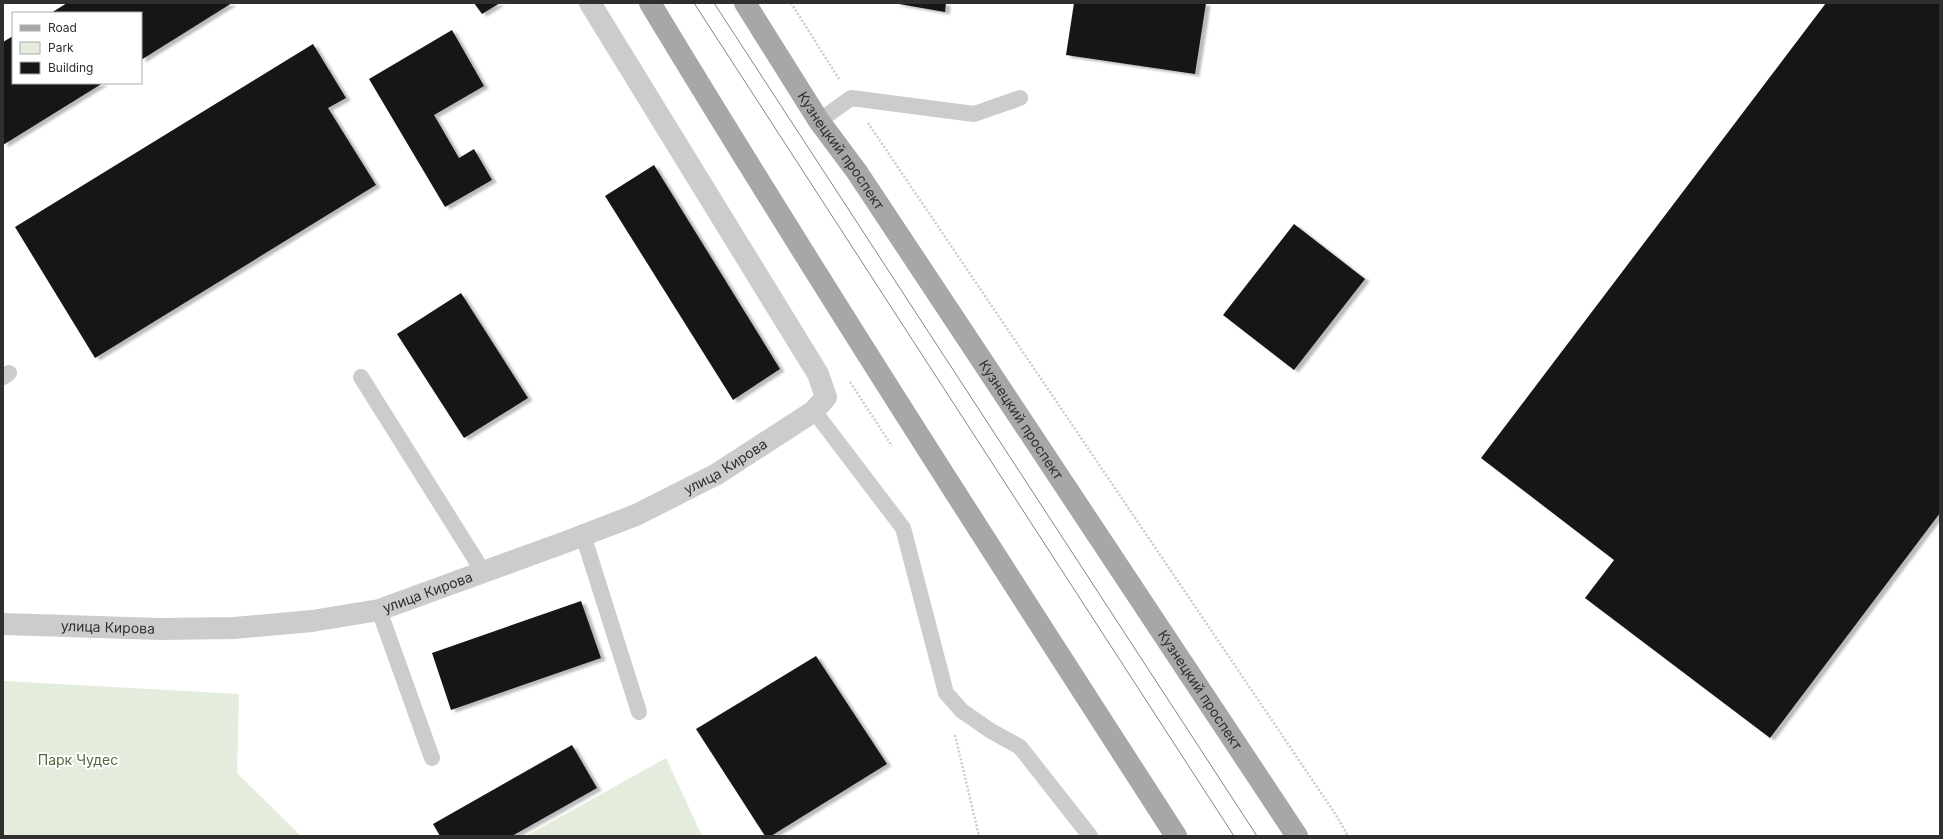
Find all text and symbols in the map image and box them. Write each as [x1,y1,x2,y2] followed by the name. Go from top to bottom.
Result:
[12,12,142,84] legend
[48,20,77,35] text: Road
[48,40,74,55] text: Park
[48,60,93,75] text: Building
[795,88,889,213] street label: Кузнецкий проспект
[976,356,1068,483] street label: Кузнецкий проспект
[681,435,770,497] street label: улица Кирова
[380,568,475,616] street label: улица Кирова
[61,617,155,637] street label: улица Кирова
[1155,626,1247,753] street label: Кузнецкий проспект
[38,751,118,768] park label: Парк Чудес

